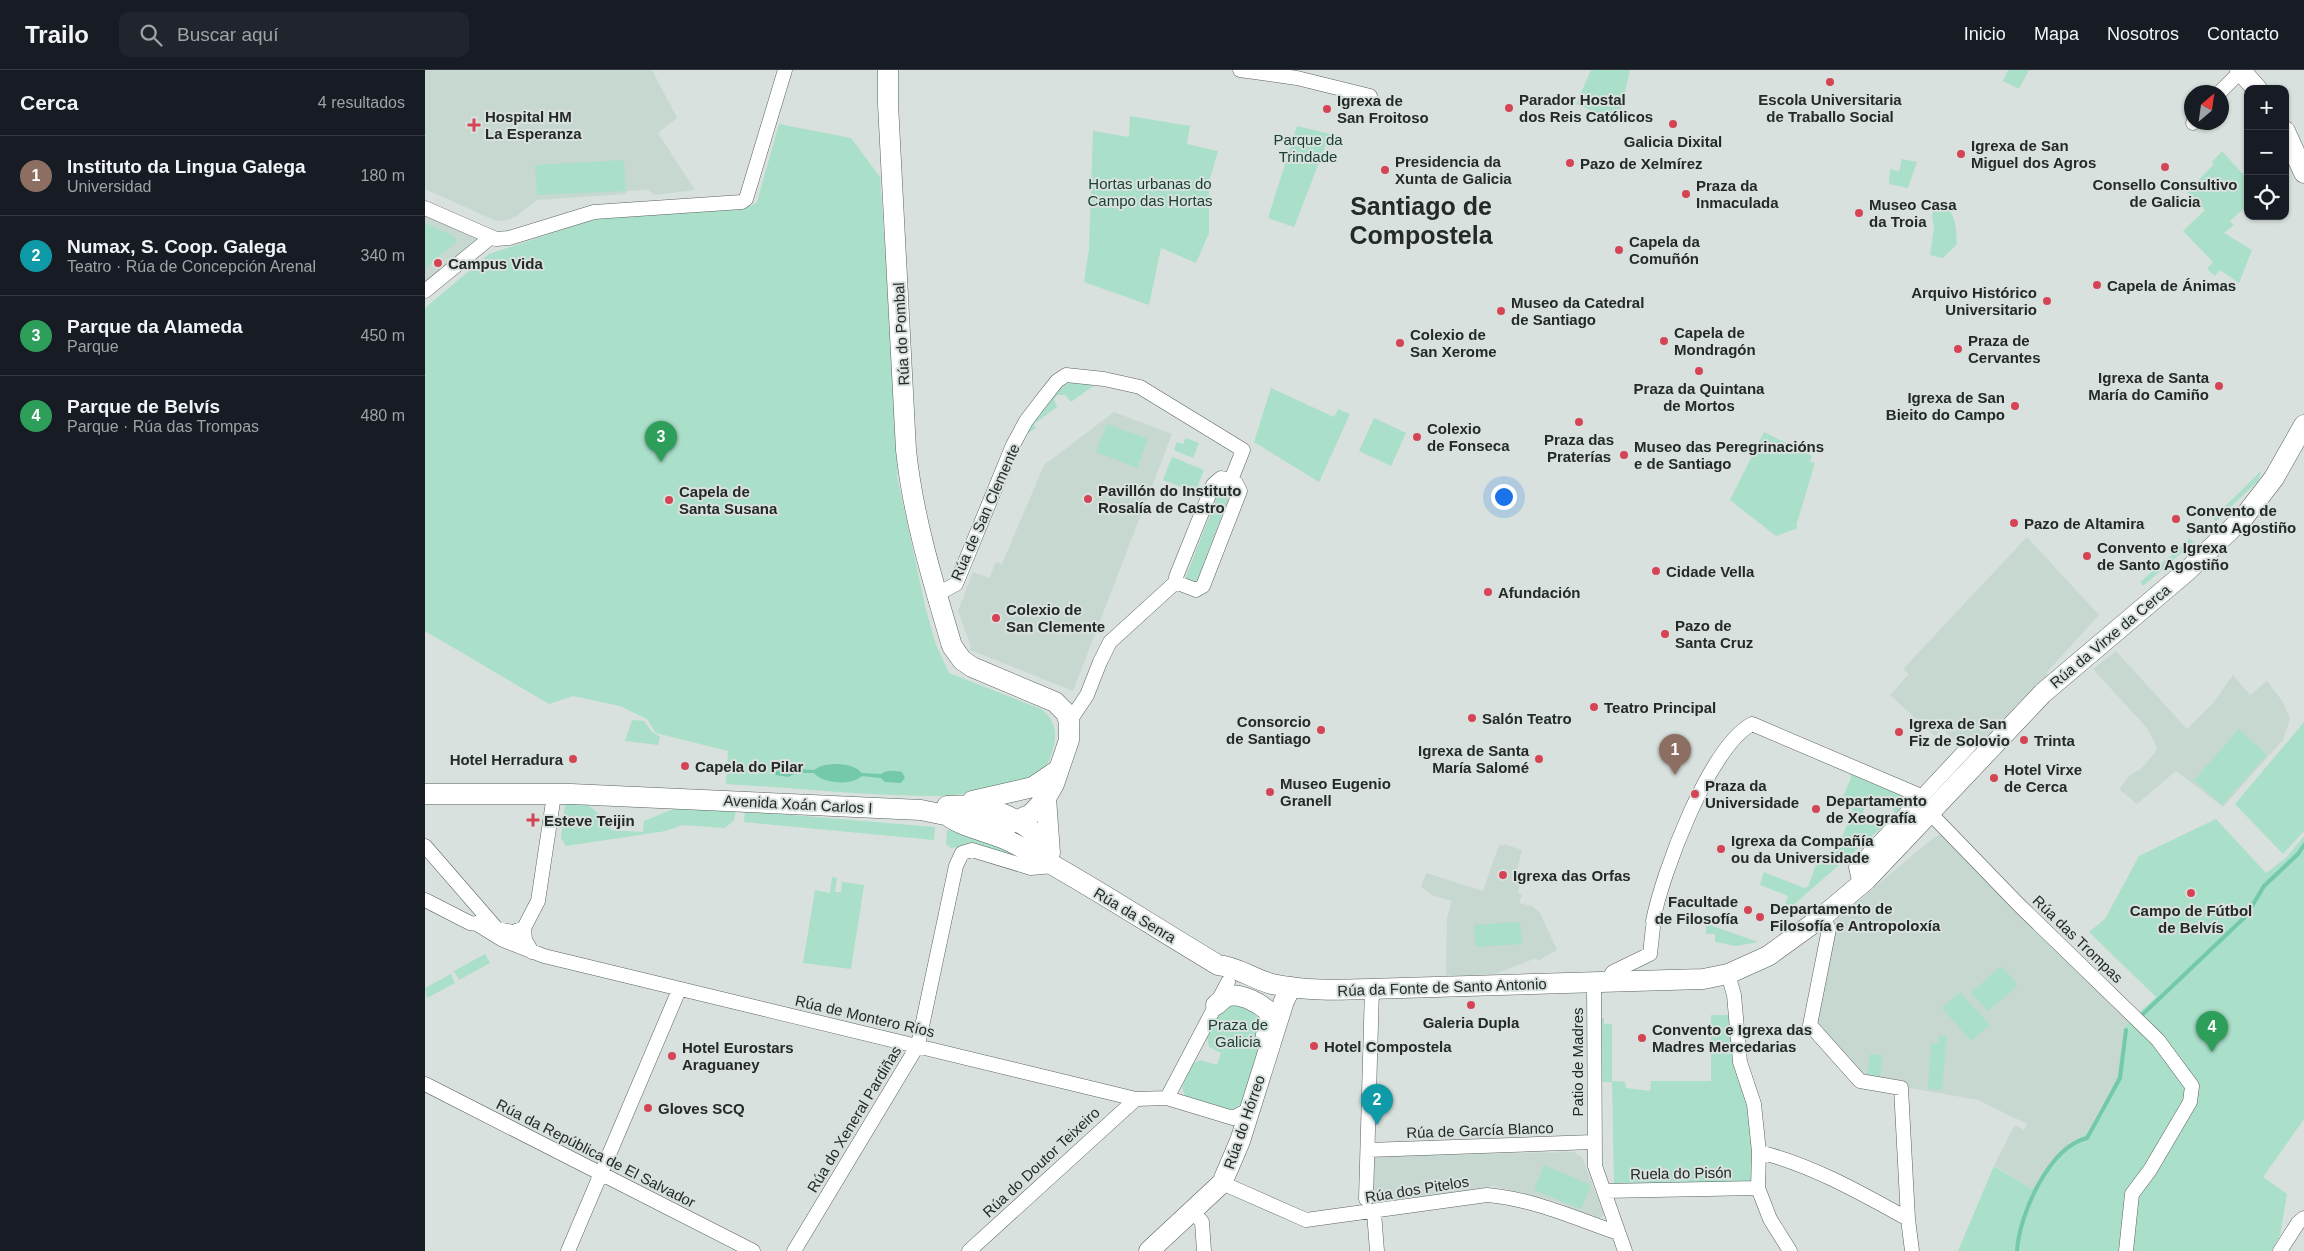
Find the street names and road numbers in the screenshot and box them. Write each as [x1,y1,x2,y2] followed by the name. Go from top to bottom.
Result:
[890,282,912,386] street label: Rúa do Pombal
[947,441,1023,583] street label: Rúa de San Clemente
[2047,580,2174,691] street label: Rúa da Virxe da Cerca
[723,792,873,816] street label: Avenida Xoán Carlos I
[1091,884,1180,946] street label: Rúa da Senra
[2030,892,2126,986] street label: Rúa das Trompas
[1337,975,1547,999] street label: Rúa da Fonte de Santo Antonio
[794,992,936,1040] street label: Rúa de Montero Ríos
[1569,1007,1586,1117] street label: Patio de Madres
[804,1043,904,1195] street label: Rúa do Xeneral Pardiñas
[1220,1073,1268,1171] street label: Rúa do Hórreo
[494,1095,698,1211] street label: Rúa da República de El Salvador
[979,1104,1103,1220] street label: Rúa do Doutor Teixeiro
[1406,1119,1554,1141] street label: Rúa de García Blanco
[1630,1164,1732,1182] street label: Ruela do Pisón
[1364,1172,1470,1206] street label: Rúa dos Pitelos

